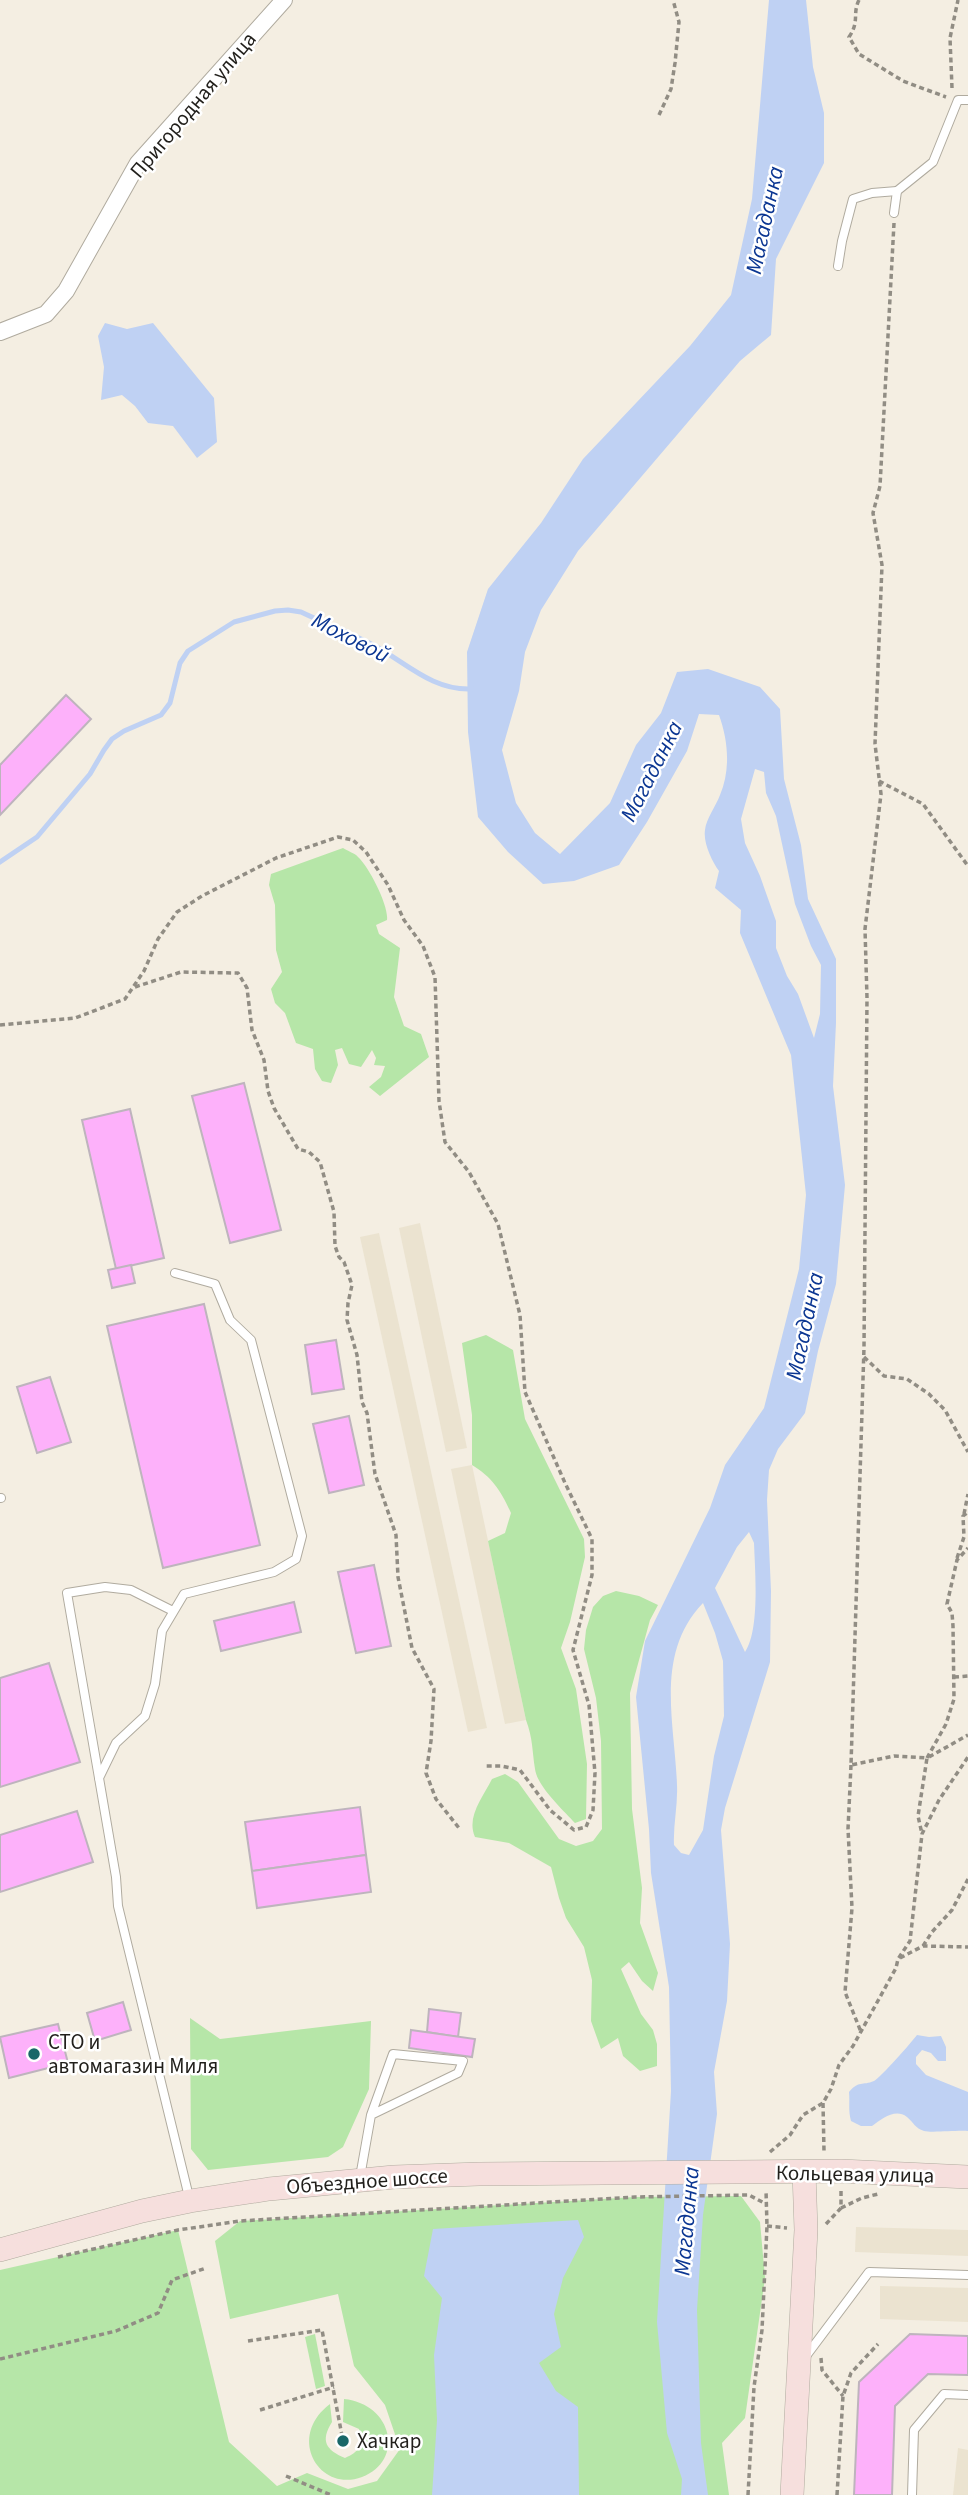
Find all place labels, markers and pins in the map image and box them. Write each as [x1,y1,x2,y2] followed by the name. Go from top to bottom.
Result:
[48,2027,218,2081] place label: СТО и автомагазин Миля
[26,2046,42,2062] marker: СТО и автомагазин Миля
[357,2426,421,2456] place label: Хачкар
[335,2433,351,2449] marker: Хачкар

